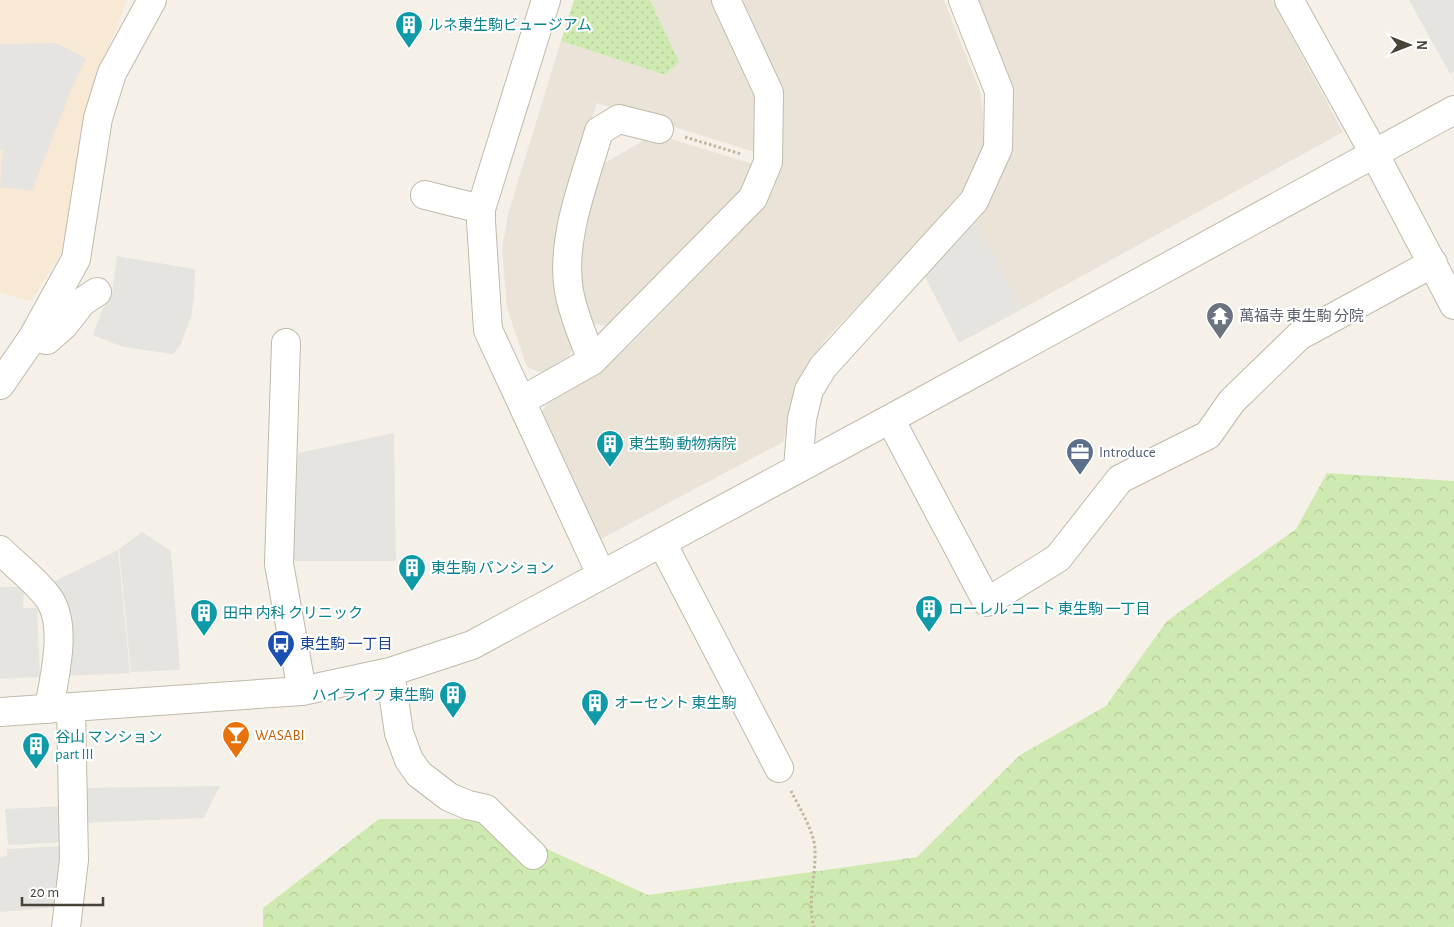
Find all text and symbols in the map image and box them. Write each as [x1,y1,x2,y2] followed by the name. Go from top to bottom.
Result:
[394,10,424,49] building icon: ルネ東生駒ビュージアム
[428,17,592,33] place label: ルネ東生駒ビュージアム
[1384,20,1434,70] north arrow
[1414,40,1428,50] text: N
[1205,301,1235,340] temple icon: 萬福寺 東生駒 分院
[1239,308,1364,324] place label: 萬福寺 東生駒 分院
[595,429,625,468] building icon: 東生駒 動物病院
[629,436,736,452] place label: 東生駒 動物病院
[1065,437,1095,476] office icon: Introduce
[1099,445,1156,460] place label: Introduce
[397,553,427,592] building icon: 東生駒 パンション
[431,560,554,576] place label: 東生駒 パンション
[914,594,944,633] building icon: ローレル コート 東生駒 一丁目
[189,598,219,637] building icon: 田中 内科 クリニック
[948,601,1150,617] place label: ローレル コート 東生駒 一丁目
[223,605,363,621] place label: 田中 内科 クリニック
[266,629,296,668] bus stop icon: 東生駒 一丁目
[300,636,392,652] place label: 東生駒 一丁目
[438,680,468,719] building icon: ハイライフ 東生駒
[312,687,434,703] place label: ハイライフ 東生駒
[580,688,610,727] building icon: オーセント 東生駒
[614,695,736,711] place label: オーセント 東生駒
[221,720,251,759] bar icon: WASABI
[255,728,305,743] place label: WASABI
[55,729,162,762] place label: 谷山 マンション part III
[21,731,51,770] building icon: 谷山 マンション part III
[22,874,104,906] scale bar
[30,885,59,900] text: 20 m

